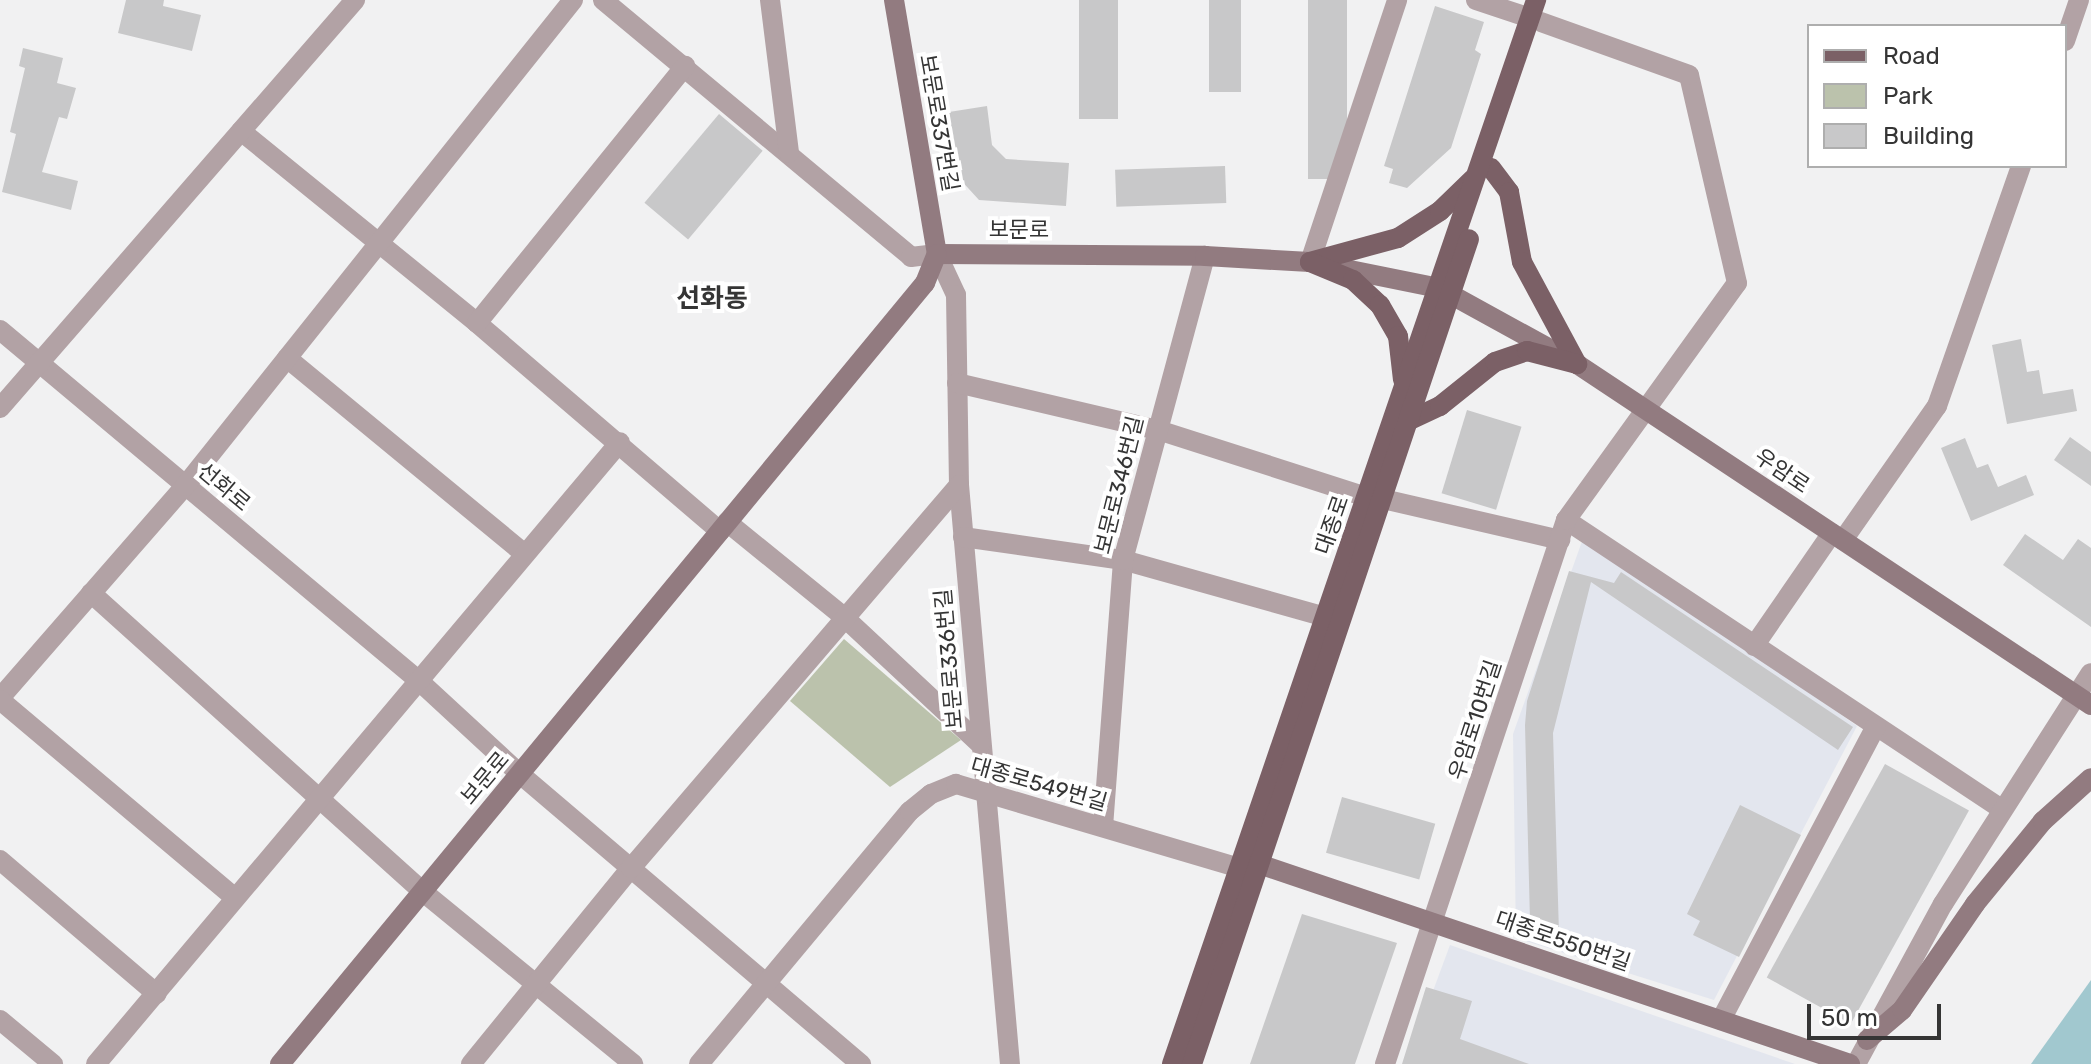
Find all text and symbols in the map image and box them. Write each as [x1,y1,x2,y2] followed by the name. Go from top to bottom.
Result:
[1807,24,2067,168] legend
[1883,42,1940,70] text: Road
[914,52,964,194] street label: 보문로337번길
[1883,82,1933,110] text: Park
[1883,122,1974,150] text: Building
[989,217,1049,243] street label: 보문로
[676,283,748,315] district label: 선화동
[1089,413,1149,557] street label: 보문로346번길
[1749,443,1815,499] street label: 우암로
[192,457,256,517] street label: 선화로
[1310,492,1354,558] street label: 대종로
[930,588,968,730] street label: 보문로336번길
[1443,657,1507,783] street label: 우암로10번길
[455,746,515,810] street label: 보문로
[968,752,1110,816] street label: 대종로549번길
[1492,906,1634,976] street label: 대종로550번길
[1811,988,1945,1038] scale bar
[1821,1004,1878,1032] text: 50 m

